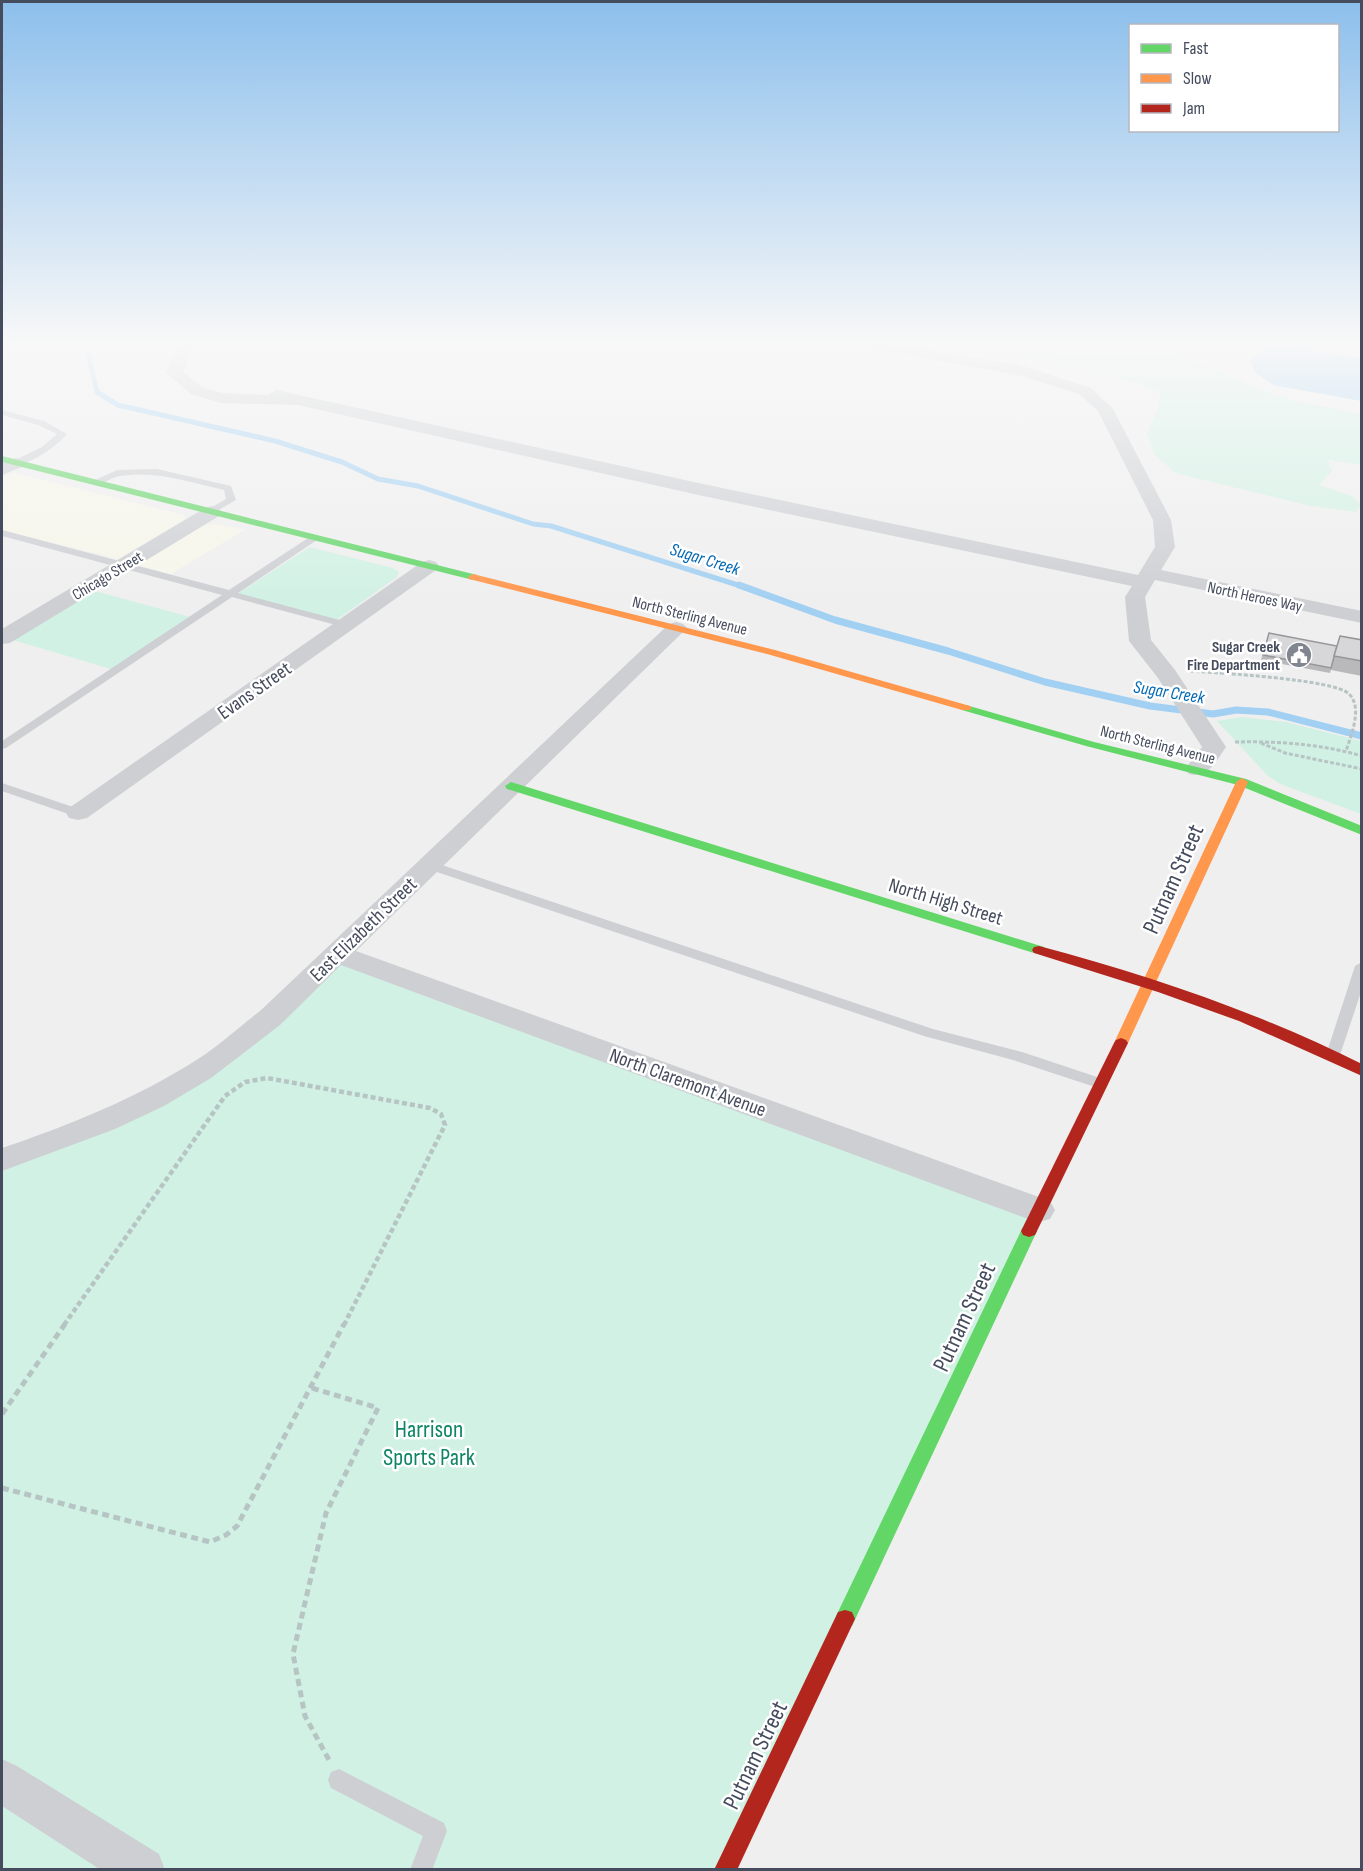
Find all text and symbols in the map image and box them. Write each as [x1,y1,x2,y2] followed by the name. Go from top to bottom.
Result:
[1129,24,1339,132] legend
[1183,38,1209,59] text: Fast
[1183,68,1212,89] text: Slow
[1182,98,1205,119] text: Jam
[668,539,743,580] water label: Sugar Creek
[69,548,147,605] street label: Chicago Street
[1206,578,1304,617] street label: North Heroes Way
[630,593,749,640] street label: North Sterling Avenue
[1187,638,1280,675] place label: Sugar Creek Fire Department
[1284,640,1314,670] public building icon: Sugar Creek Fire Department
[213,657,296,725] street label: Evans Street
[1132,677,1207,709] water label: Sugar Creek
[1098,722,1217,769] street label: North Sterling Avenue
[1136,820,1210,938] street label: Putnam Street
[305,873,422,987] street label: East Elizabeth Street
[886,873,1006,931] street label: North High Street
[606,1043,769,1122] street label: North Claremont Avenue
[927,1258,1002,1376] street label: Putnam Street
[383,1415,475,1472] park label: Harrison Sports Park
[717,1696,794,1814] street label: Putnam Street

